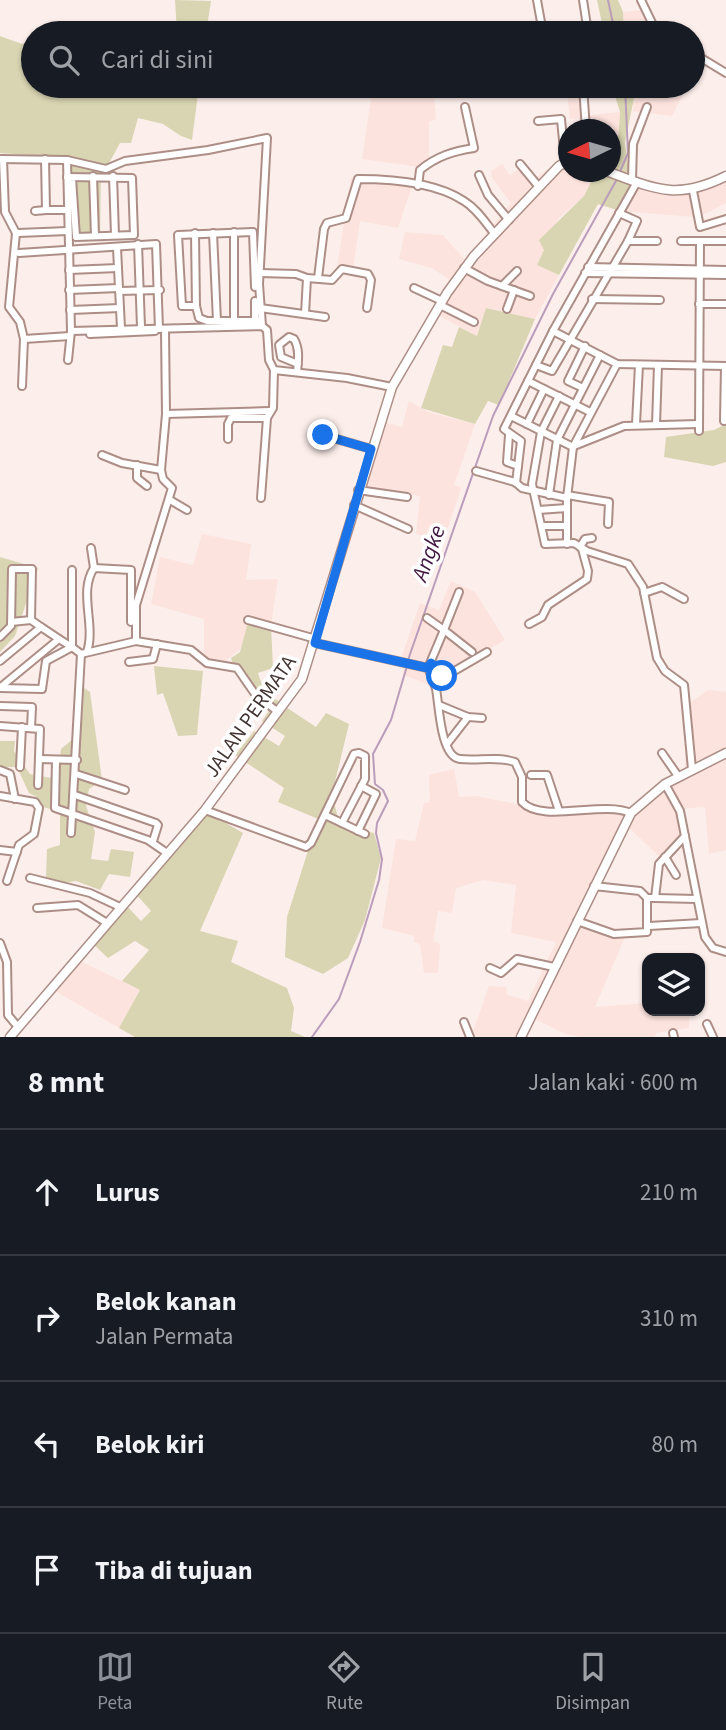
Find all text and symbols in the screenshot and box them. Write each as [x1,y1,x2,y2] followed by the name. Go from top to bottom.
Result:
[21,21,705,98] search box
[45,41,83,79] icon: search
[101,41,214,78] text: Cari di sini
[558,119,621,182] north arrow
[307,419,338,450] route end
[402,520,454,588] water label: Angke
[197,648,304,783] street label: JALAN PERMATA
[426,660,457,691] route start
[642,953,705,1016] map controls
[642,953,705,1016] button: layers
[28,1061,104,1104] text: 8 mnt
[528,1066,698,1099] text: Jalan kaki · 600 m
[28,1173,66,1211] icon: ahead
[95,1174,160,1211] text: Lurus
[640,1176,698,1209] text: 210 m
[95,1283,237,1320] text: Belok kanan
[28,1299,66,1337] icon: right
[640,1302,698,1335] text: 310 m
[95,1320,233,1353] text: Jalan Permata
[28,1425,66,1463] icon: left
[95,1426,204,1463] text: Belok kiri
[651,1428,698,1461] text: 80 m
[28,1551,66,1589] icon: arrive
[95,1552,253,1589] text: Tiba di tujuan
[96,1648,134,1717] tab: Peta
[325,1648,363,1717] tab: Rute
[555,1648,630,1717] tab: Disimpan

